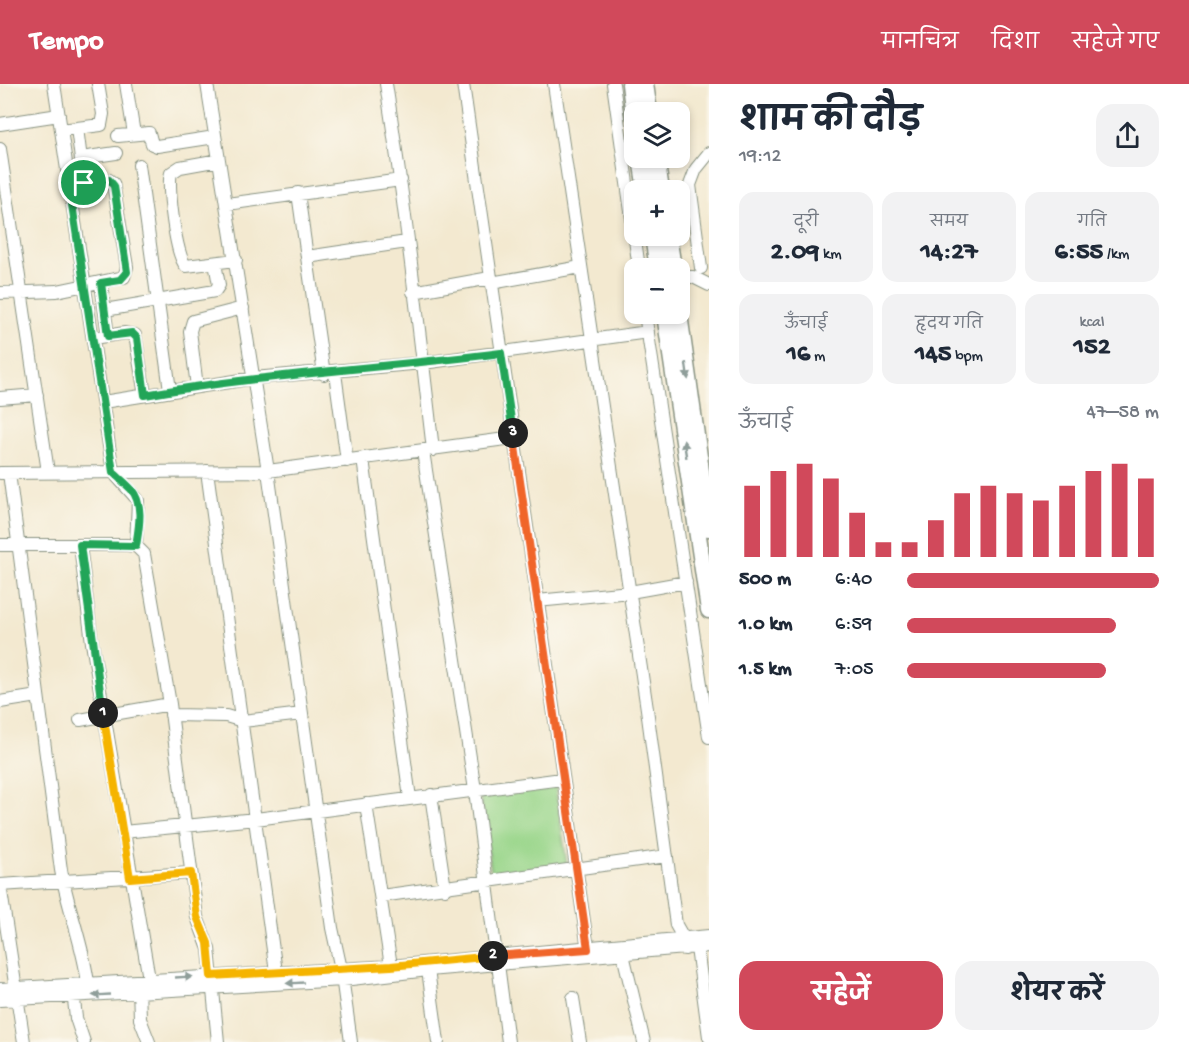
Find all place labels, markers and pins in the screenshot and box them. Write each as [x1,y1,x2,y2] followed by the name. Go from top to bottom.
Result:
[58,157,109,208] pin
[498,418,528,448] pin: 3
[88,698,118,728] pin: 1
[478,941,508,971] pin: 2

